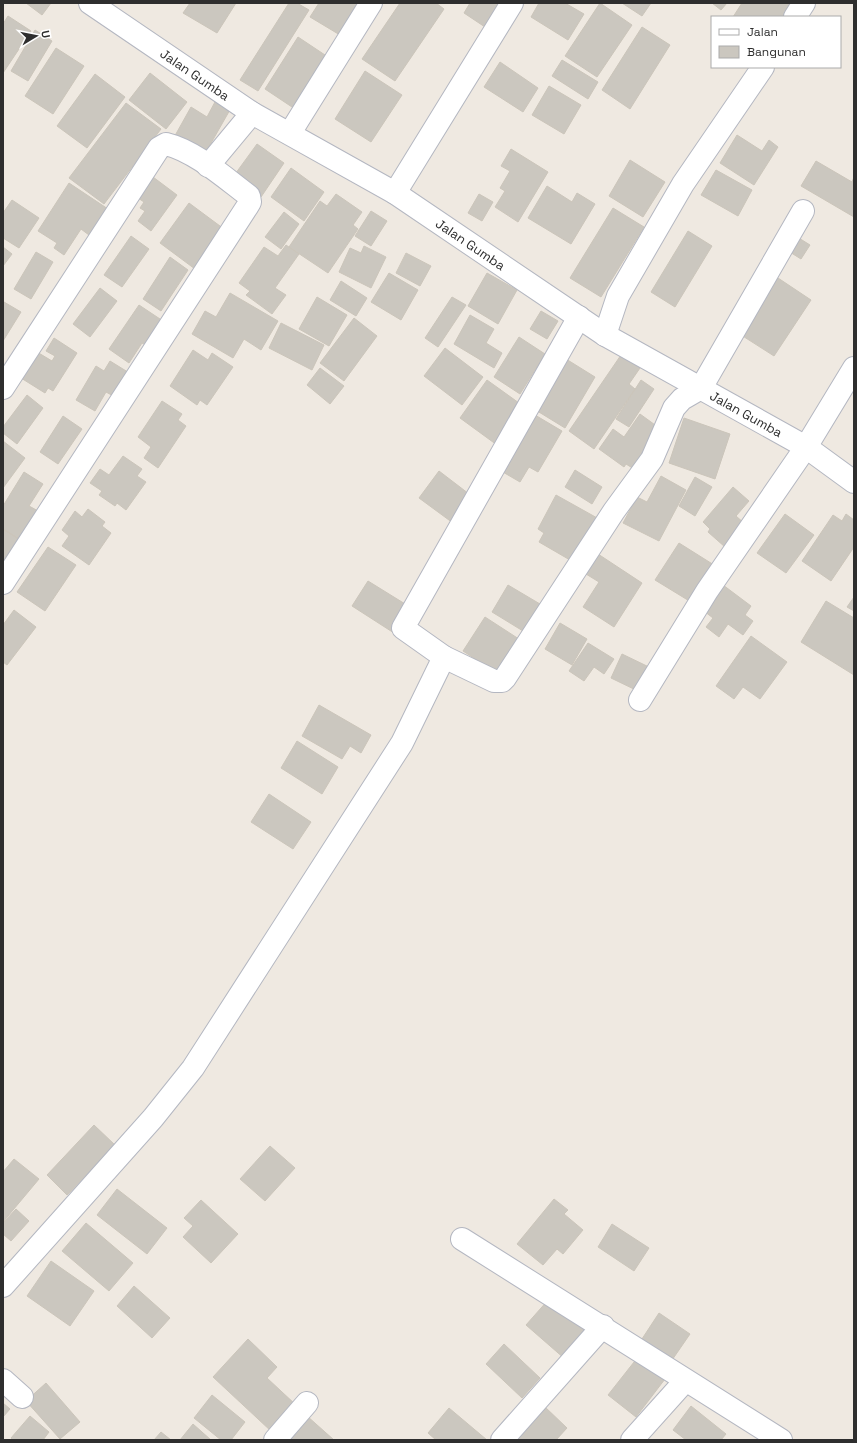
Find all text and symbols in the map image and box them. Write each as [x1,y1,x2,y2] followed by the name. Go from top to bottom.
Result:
[16,16,56,56] north arrow
[711,16,841,68] legend
[747,24,778,40] text: Jalan
[38,29,53,39] text: U
[747,44,806,60] text: Bangunan
[157,45,234,104] street label: Jalan Gumba
[433,215,509,274] street label: Jalan Gumba
[707,387,786,441] street label: Jalan Gumba

